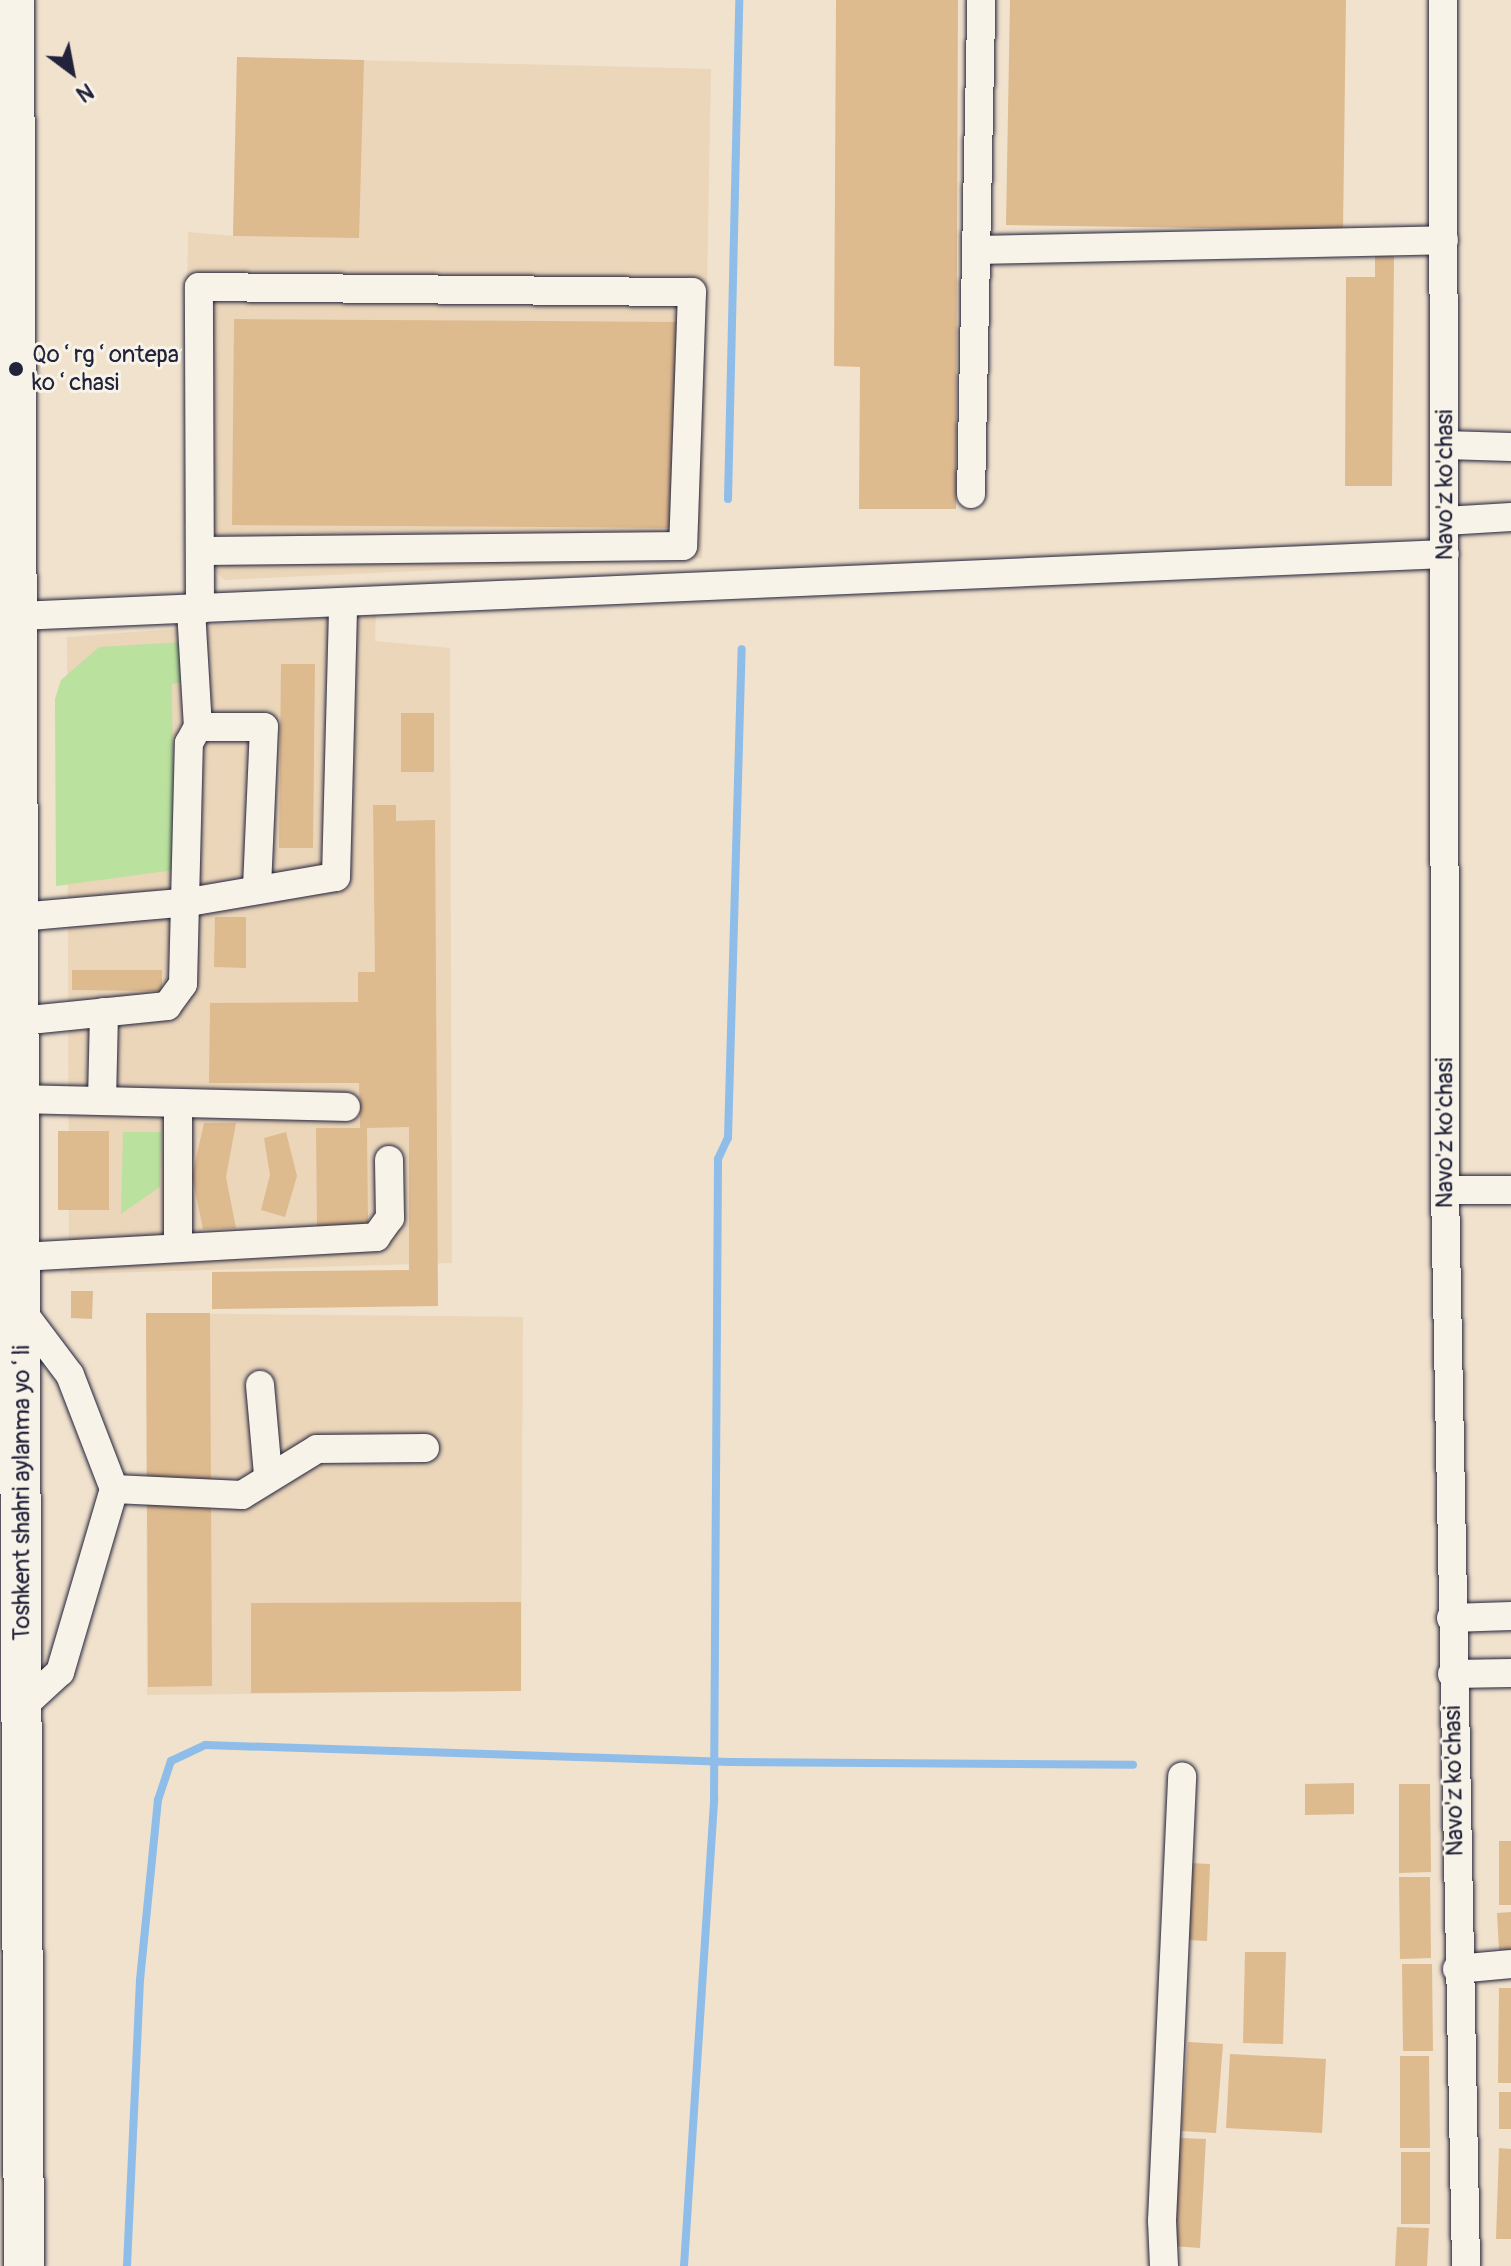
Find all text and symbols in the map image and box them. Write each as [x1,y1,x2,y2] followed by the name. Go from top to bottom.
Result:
[32,32,112,112] north arrow
[71,77,98,108] text: N
[32,341,179,397] place label: Qoʻrgʻontepa koʻchasi
[7,360,25,378] marker: Qoʻrgʻontepa koʻchasi
[1431,410,1459,560] street label: Navo'z ko'chasi
[1431,1058,1459,1208] street label: Navo'z ko'chasi
[8,1345,36,1641] street label: Toshkent shahri aylanma yoʻli
[1438,1705,1470,1857] street label: Navo'z ko'chasi

